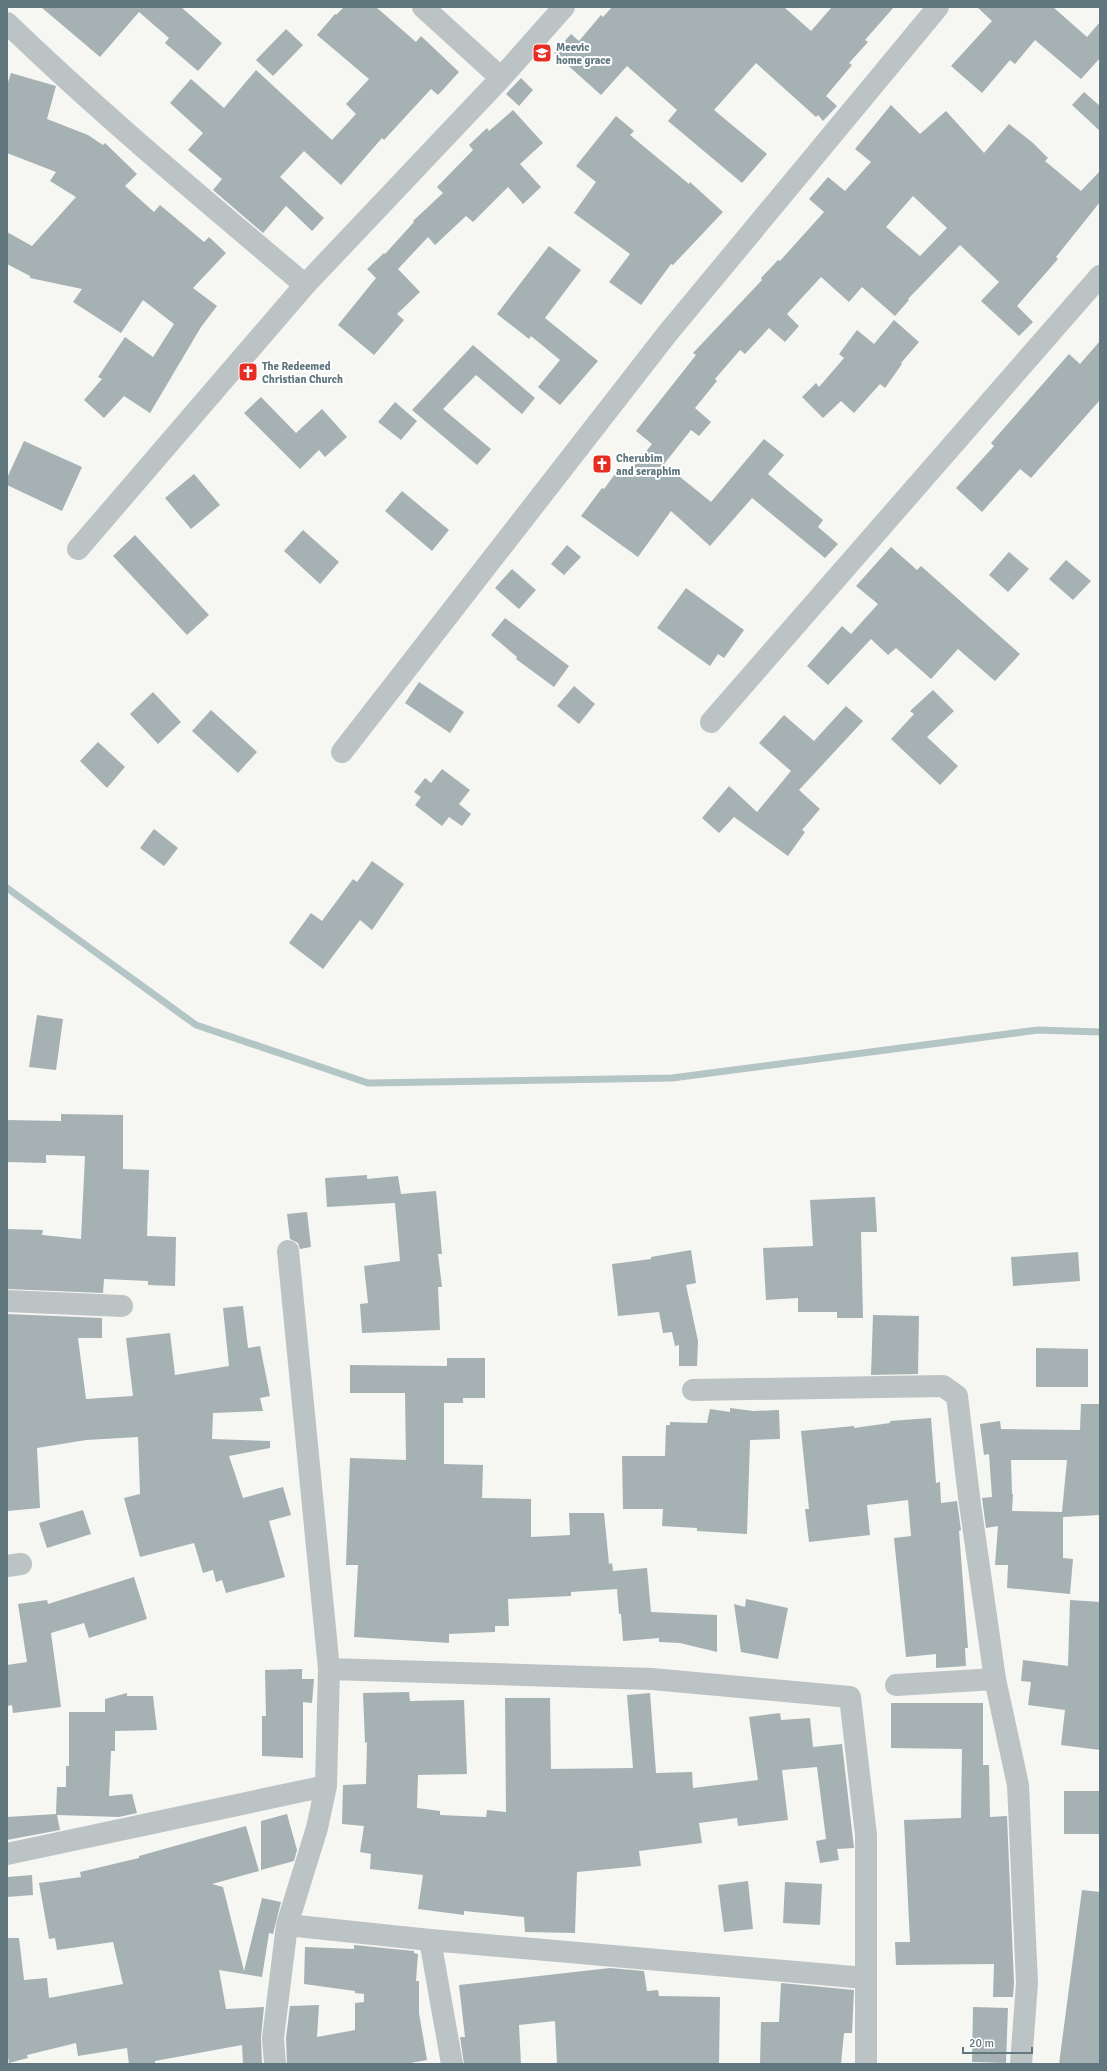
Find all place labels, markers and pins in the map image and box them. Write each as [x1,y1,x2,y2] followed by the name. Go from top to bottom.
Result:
[556,41,611,67] place label: Meevic home grace
[531,42,553,64] school or university icon: Meevic home grace
[262,360,343,386] place label: The Redeemed Christian Church
[237,361,259,383] church icon: The Redeemed Christian Church
[616,452,680,478] place label: Cherubim and seraphim
[591,453,613,475] church icon: Cherubim and seraphim

